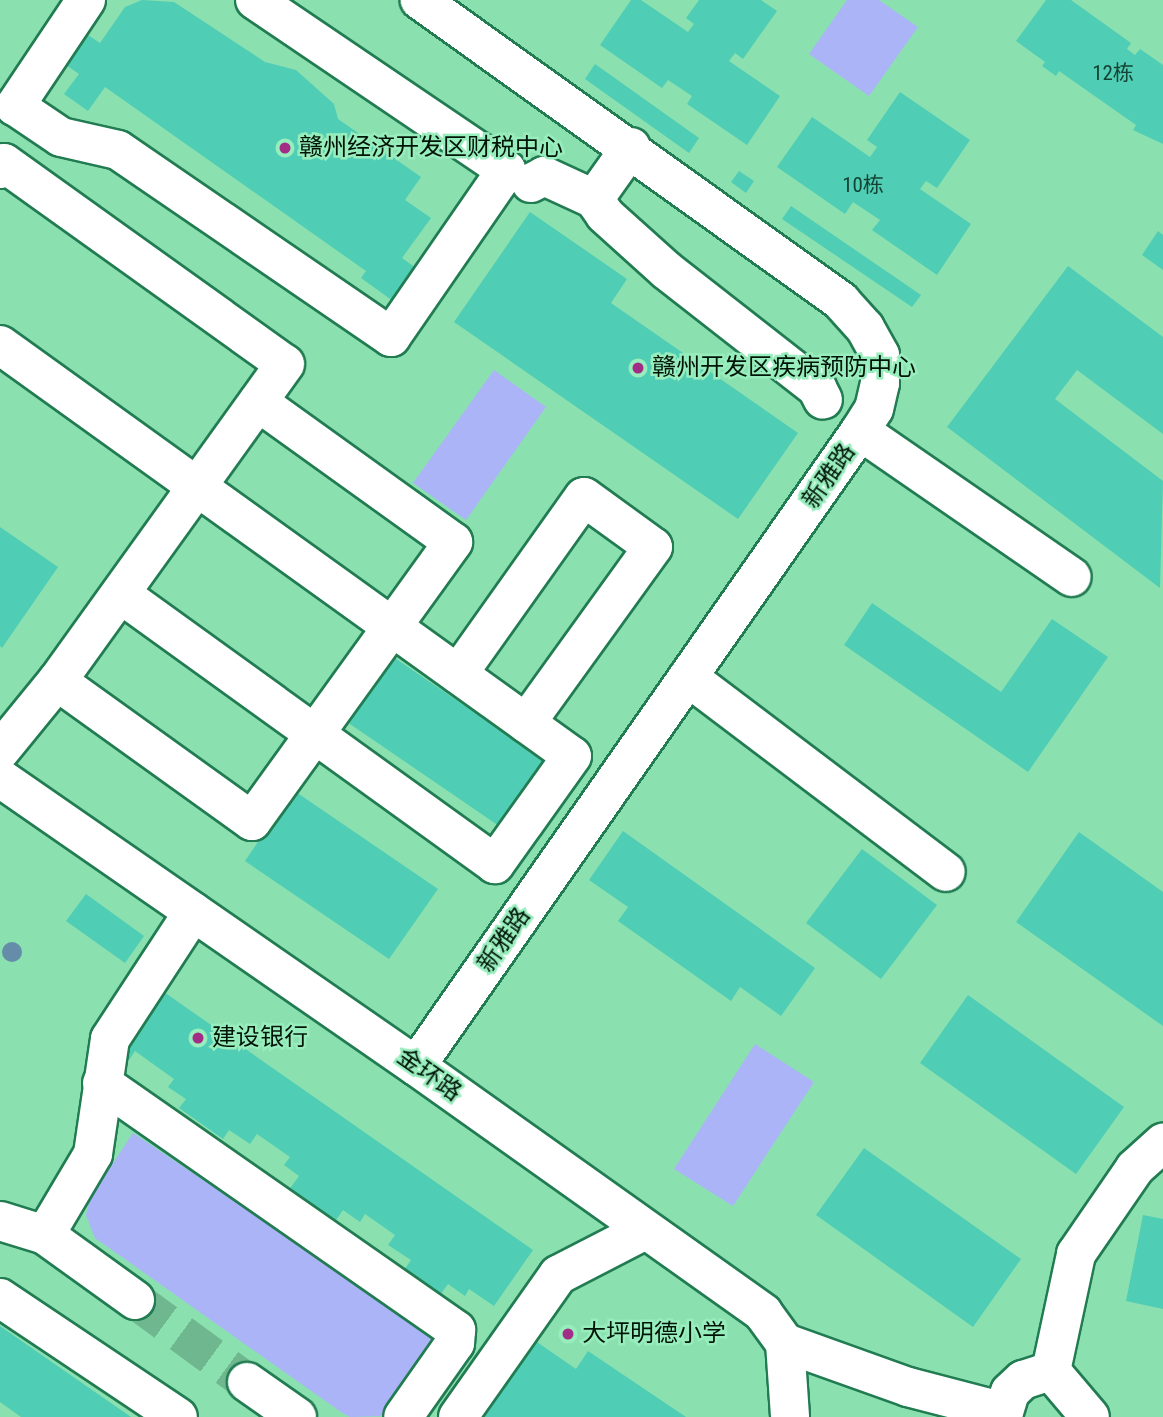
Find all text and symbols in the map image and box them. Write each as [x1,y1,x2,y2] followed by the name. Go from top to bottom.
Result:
[1092,60,1134,86] house number: 12栋
[299,134,563,162] place label: 赣州经济开发区财税中心
[277,140,293,156] marker: 赣州经济开发区财税中心
[842,172,884,198] house number: 10栋
[652,354,916,382] place label: 赣州开发区疾病预防中心
[630,360,646,376] marker: 赣州开发区疾病预防中心
[797,438,861,514] street label: 新雅路
[472,902,536,978] street label: 新雅路
[212,1024,308,1052] place label: 建设银行
[190,1030,206,1046] marker: 建设银行
[391,1043,467,1107] street label: 金环路
[582,1320,726,1348] place label: 大坪明德小学
[560,1326,576,1342] marker: 大坪明德小学

